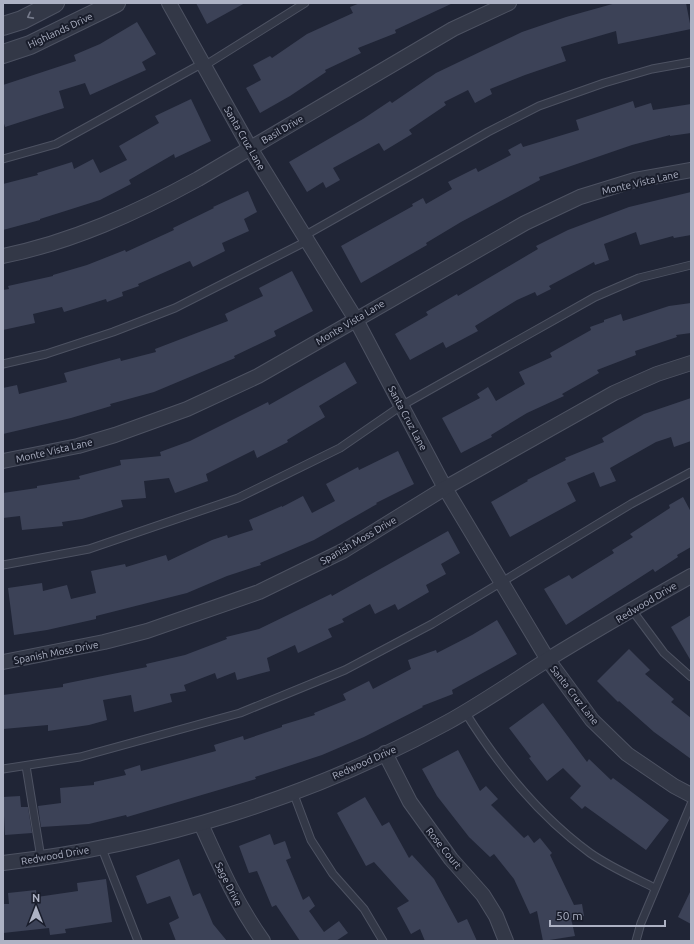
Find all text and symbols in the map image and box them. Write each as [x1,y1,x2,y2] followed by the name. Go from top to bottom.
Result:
[26,11,94,50] street label: Highlands Drive
[27,12,34,19] one-way arrow
[222,105,267,172] street label: Santa Cruz Lane
[259,113,305,146] street label: Basil Drive
[601,168,679,197] street label: Monte Vista Lane
[314,298,387,347] street label: Monte Vista Lane
[386,384,429,452] street label: Santa Cruz Lane
[15,436,93,465] street label: Monte Vista Lane
[318,514,398,567] street label: Spanish Moss Drive
[614,580,679,625] street label: Redwood Drive
[13,639,99,666] street label: Spanish Moss Drive
[548,664,601,727] street label: Santa Cruz Lane
[331,743,398,781] street label: Redwood Drive
[424,826,464,871] street label: Rose Court
[20,844,90,867] street label: Redwood Drive
[213,861,244,908] street label: Sage Drive
[16,888,56,928] north arrow
[32,892,40,904] text: N
[550,902,665,928] scale bar
[556,909,583,922] text: 50 m

